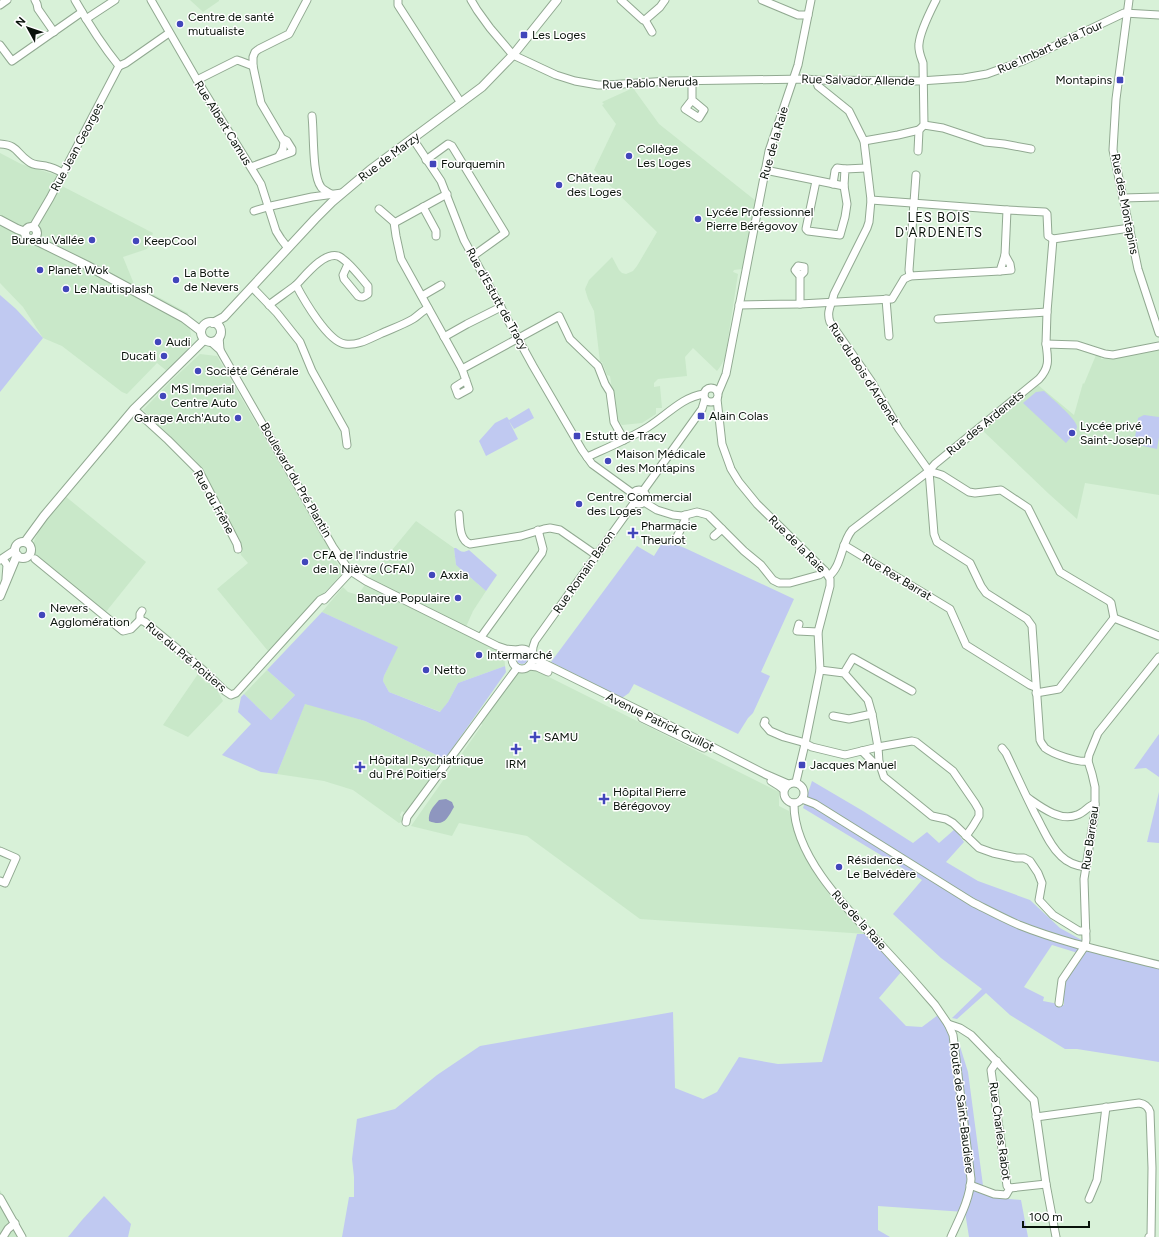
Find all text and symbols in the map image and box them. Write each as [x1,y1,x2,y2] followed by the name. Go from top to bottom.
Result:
[8,8,48,48] north arrow
[188,10,274,38] place label: Centre de santé mutualiste
[13,14,28,29] text: N
[995,17,1105,77] street label: Rue Imbart de la Tour
[175,19,185,29] marker: Centre de santé mutualiste
[532,28,586,42] place label: Les Loges
[519,30,529,40] marker: Les Loges
[801,72,915,88] street label: Rue Salvador Allende
[1055,73,1112,87] place label: Montapins
[602,74,698,92] street label: Rue Pablo Neruda
[1115,75,1125,85] marker: Montapins
[191,78,255,168] street label: Rue Albert Camus
[48,100,106,194] street label: Rue Jean Georges
[757,105,791,181] street label: Rue de la Raie
[356,129,423,185] street label: Rue de Marzy
[637,142,691,170] place label: Collège Les Loges
[624,151,634,161] marker: Collège Les Loges
[1108,152,1142,256] street label: Rue des Montapins
[441,157,505,171] place label: Fourquemin
[428,159,438,169] marker: Fourquemin
[567,171,622,199] place label: Château des Loges
[554,180,564,190] marker: Château des Loges
[706,205,813,233] place label: Lycée Professionnel Pierre Bérégovoy
[895,210,983,240] district label: LES BOIS D'ARDENETS
[693,214,703,224] marker: Lycée Professionnel Pierre Bérégovoy
[11,233,84,247] place label: Bureau Vallée
[144,234,197,248] place label: KeepCool
[87,235,97,245] marker: Bureau Vallée
[131,236,141,246] marker: KeepCool
[463,246,531,353] street label: Rue d'Estutt de Tracy
[48,263,108,277] place label: Planet Wok
[35,265,45,275] marker: Planet Wok
[184,266,239,294] place label: La Botte de Nevers
[171,275,181,285] marker: La Botte de Nevers
[74,282,153,296] place label: Le Nautisplash
[61,284,71,294] marker: Le Nautisplash
[826,320,903,428] street label: Rue du Bois d'Ardenet
[166,335,191,349] place label: Audi
[153,337,163,347] marker: Audi
[121,349,156,363] place label: Ducati
[159,351,169,361] marker: Ducati
[206,364,299,378] place label: Société Générale
[193,366,203,376] marker: Société Générale
[171,382,237,410] place label: MS Imperial Centre Auto
[944,387,1027,458] street label: Rue des Ardenets
[158,391,168,401] marker: MS Imperial Centre Auto
[709,409,769,423] place label: Alain Colas
[134,411,230,425] place label: Garage Arch'Auto
[696,411,706,421] marker: Alain Colas
[233,413,243,423] marker: Garage Arch'Auto
[1080,419,1152,447] place label: Lycée privé Saint-Joseph
[257,420,335,540] street label: Boulevard du Pré Plantin
[1067,428,1077,438] marker: Lycée privé Saint-Joseph
[585,429,667,443] place label: Estutt de Tracy
[572,431,582,441] marker: Estutt de Tracy
[616,447,706,475] place label: Maison Médicale des Montapins
[603,456,613,466] marker: Maison Médicale des Montapins
[191,468,237,537] street label: Rue du Frêne
[587,490,692,518] place label: Centre Commercial des Loges
[574,499,584,509] marker: Centre Commercial des Loges
[766,513,829,576] street label: Rue de la Raie
[641,519,697,547] place label: Pharmacie Theuriot
[550,528,618,616] street label: Rue Romain Baron
[628,528,638,538] marker: Pharmacie Theuriot
[313,548,415,576] place label: CFA de l'industrie de la Nièvre (CFAI)
[860,551,935,603] street label: Rue Rex Barrat
[300,557,310,567] marker: CFA de l'industrie de la Nièvre (CFAI)
[440,568,468,582] place label: Axxia
[427,570,437,580] marker: Axxia
[357,591,450,605] place label: Banque Populaire
[453,593,463,603] marker: Banque Populaire
[50,601,130,629] place label: Nevers Agglomération
[37,610,47,620] marker: Nevers Agglomération
[143,619,229,695] street label: Rue du Pré Poitiers
[487,648,553,662] place label: Intermarché
[474,650,484,660] marker: Intermarché
[434,663,466,677] place label: Netto
[421,665,431,675] marker: Netto
[604,690,717,754] street label: Avenue Patrick Guillot
[544,730,578,744] place label: SAMU
[529,731,541,743] marker: SAMU
[510,743,522,755] marker: IRM
[369,753,484,781] place label: Hôpital Psychiatrique du Pré Poitiers
[506,757,526,771] place label: IRM
[810,758,896,772] place label: Jacques Manuel
[797,760,807,770] marker: Jacques Manuel
[354,761,366,773] marker: Hôpital Psychiatrique du Pré Poitiers
[613,785,686,813] place label: Hôpital Pierre Bérégovoy
[598,793,610,805] marker: Hôpital Pierre Bérégovoy
[1079,805,1101,871] street label: Rue Barreau
[847,853,917,881] place label: Résidence Le Belvédère
[834,862,844,872] marker: Résidence Le Belvédère
[829,887,890,953] street label: Rue de la Raie
[947,1042,977,1174] street label: Route de Saint-Baudière
[986,1081,1014,1182] street label: Rue Charles Rabot
[1023,1203,1089,1229] scale bar
[1029,1210,1063,1224] text: 100 m

